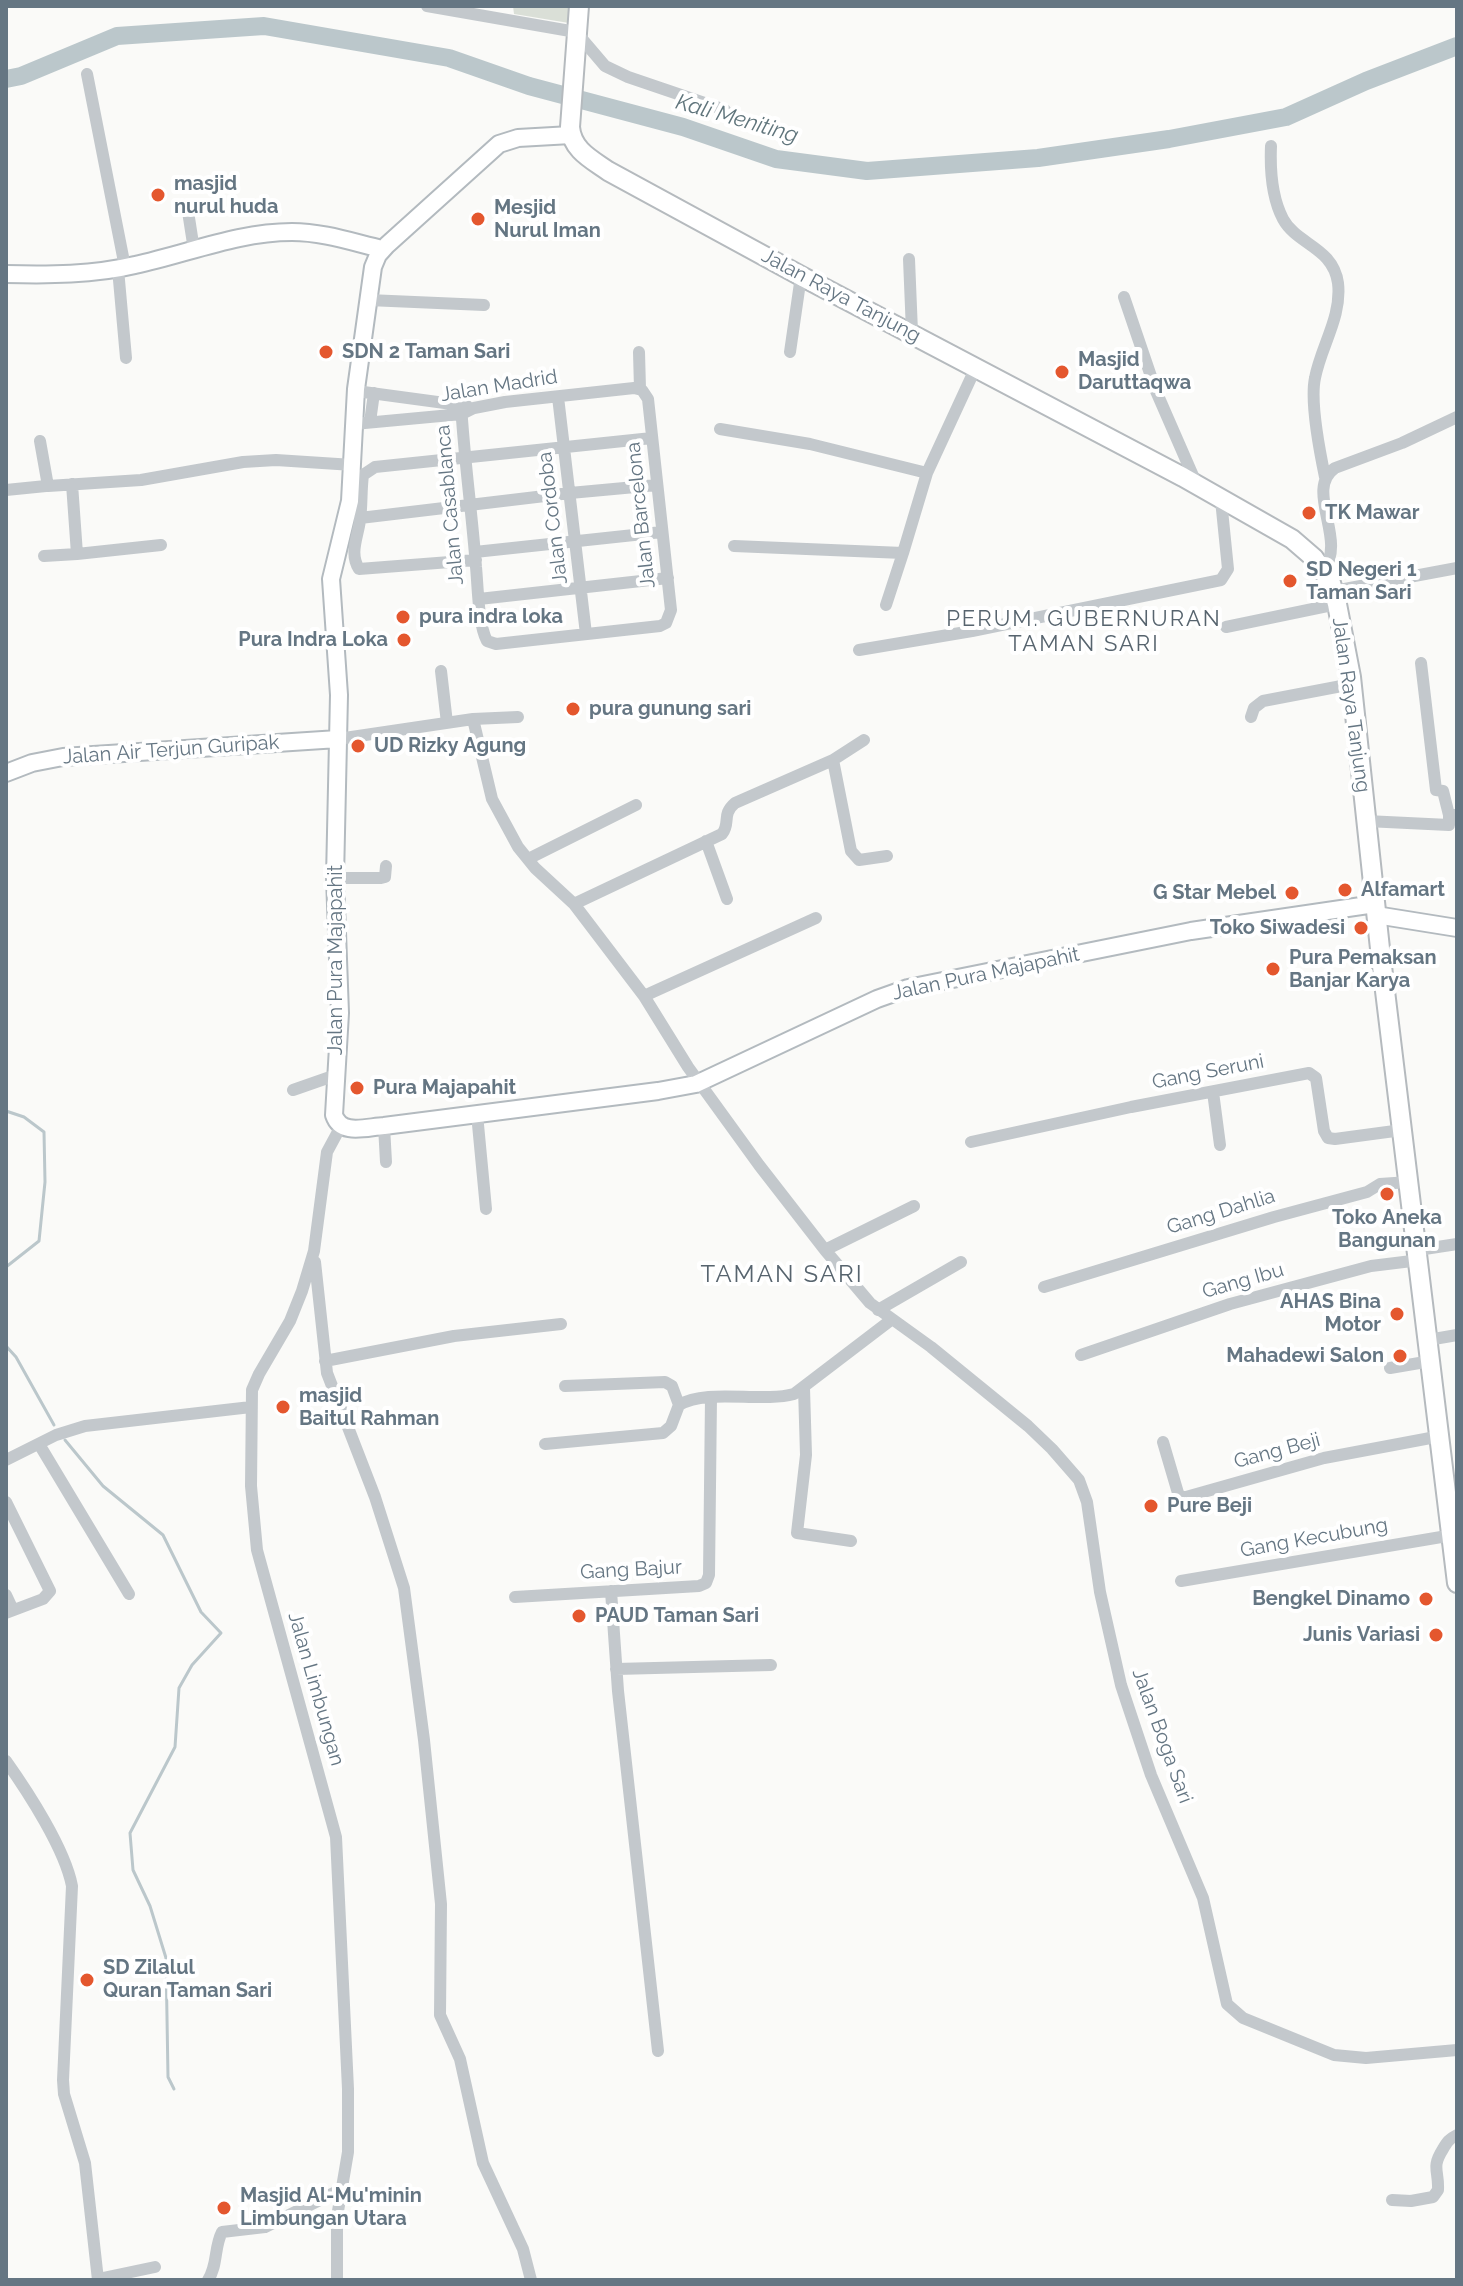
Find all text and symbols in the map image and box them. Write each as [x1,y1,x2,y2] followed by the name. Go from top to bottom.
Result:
[673,89,801,149] water label: Kali Meniting
[174,172,278,219] place label: masjid nurul huda
[149,186,167,204] marker: masjid nurul huda
[494,196,601,243] place label: Mesjid Nurul Iman
[469,210,487,228] marker: Mesjid Nurul Iman
[757,244,925,348] street label: Jalan Raya Tanjung
[342,340,510,364] place label: SDN 2 Taman Sari
[317,343,335,361] marker: SDN 2 Taman Sari
[1078,348,1191,395] place label: Masjid Daruttaqwa
[1053,363,1071,381] marker: Masjid Daruttaqwa
[439,365,559,407] street label: Jalan Madrid
[431,424,469,586] street label: Jalan Casablanca
[621,441,661,589] street label: Jalan Barcelona
[533,450,573,586] street label: Jalan Cordoba
[1325,501,1420,525] place label: TK Mawar
[1300,504,1318,522] marker: TK Mawar
[1306,558,1417,605] place label: SD Negeri 1 Taman Sari
[1281,572,1299,590] marker: SD Negeri 1 Taman Sari
[419,605,563,629] place label: pura indra loka
[946,606,1222,658] district label: PERUM. GUBERNURAN TAMAN SARI
[394,608,412,626] marker: pura indra loka
[1327,616,1375,794] street label: Jalan Raya Tanjung
[238,628,388,652] place label: Pura Indra Loka
[395,631,413,649] marker: Pura Indra Loka
[589,697,751,721] place label: pura gunung sari
[564,700,582,718] marker: pura gunung sari
[62,730,280,770] street label: Jalan Air Terjun Guripak
[374,734,526,758] place label: UD Rizky Agung
[349,737,367,755] marker: UD Rizky Agung
[324,865,348,1055] street label: Jalan Pura Majapahit
[1361,878,1445,902] place label: Alfamart
[1153,881,1276,905] place label: G Star Mebel
[1336,881,1354,899] marker: Alfamart
[1283,884,1301,902] marker: G Star Mebel
[1210,916,1345,940] place label: Toko Siwadesi
[1352,919,1370,937] marker: Toko Siwadesi
[890,942,1082,1006] street label: Jalan Pura Majapahit
[1289,946,1437,993] place label: Pura Pemaksan Banjar Karya
[1264,960,1282,978] marker: Pura Pemaksan Banjar Karya
[1150,1049,1266,1095] street label: Gang Seruni
[373,1076,516,1100] place label: Pura Majapahit
[348,1079,366,1097] marker: Pura Majapahit
[1164,1184,1278,1240] street label: Gang Dahlia
[1378,1185,1396,1203] marker: Toko Aneka Bangunan
[1332,1206,1442,1253] place label: Toko Aneka Bangunan
[1200,1258,1286,1304] street label: Gang Ibu
[700,1261,864,1289] district label: TAMAN SARI
[1280,1290,1381,1337] place label: AHAS Bina Motor
[1388,1305,1406,1323] marker: AHAS Bina Motor
[1226,1344,1384,1368] place label: Mahadewi Salon
[1391,1347,1409,1365] marker: Mahadewi Salon
[299,1384,439,1431] place label: masjid Baitul Rahman
[274,1398,292,1416] marker: masjid Baitul Rahman
[1231,1428,1323,1474] street label: Gang Beji
[1167,1494,1252,1518] place label: Pure Beji
[1142,1497,1160,1515] marker: Pure Beji
[1238,1513,1390,1563] street label: Gang Kecubung
[579,1555,683,1585] street label: Gang Bajur
[1252,1587,1410,1611] place label: Bengkel Dinamo
[1417,1590,1435,1608] marker: Bengkel Dinamo
[595,1604,759,1628] place label: PAUD Taman Sari
[570,1607,588,1625] marker: PAUD Taman Sari
[283,1609,349,1769] street label: Jalan Limbungan
[1303,1623,1420,1647] place label: Junis Variasi
[1427,1626,1445,1644] marker: Junis Variasi
[1127,1665,1197,1807] street label: Jalan Boga Sari
[103,1956,272,2003] place label: SD Zilalul Quran Taman Sari
[78,1971,96,1989] marker: SD Zilalul Quran Taman Sari
[240,2184,422,2231] place label: Masjid Al-Mu'minin Limbungan Utara
[215,2199,233,2217] marker: Masjid Al-Mu'minin Limbungan Utara

